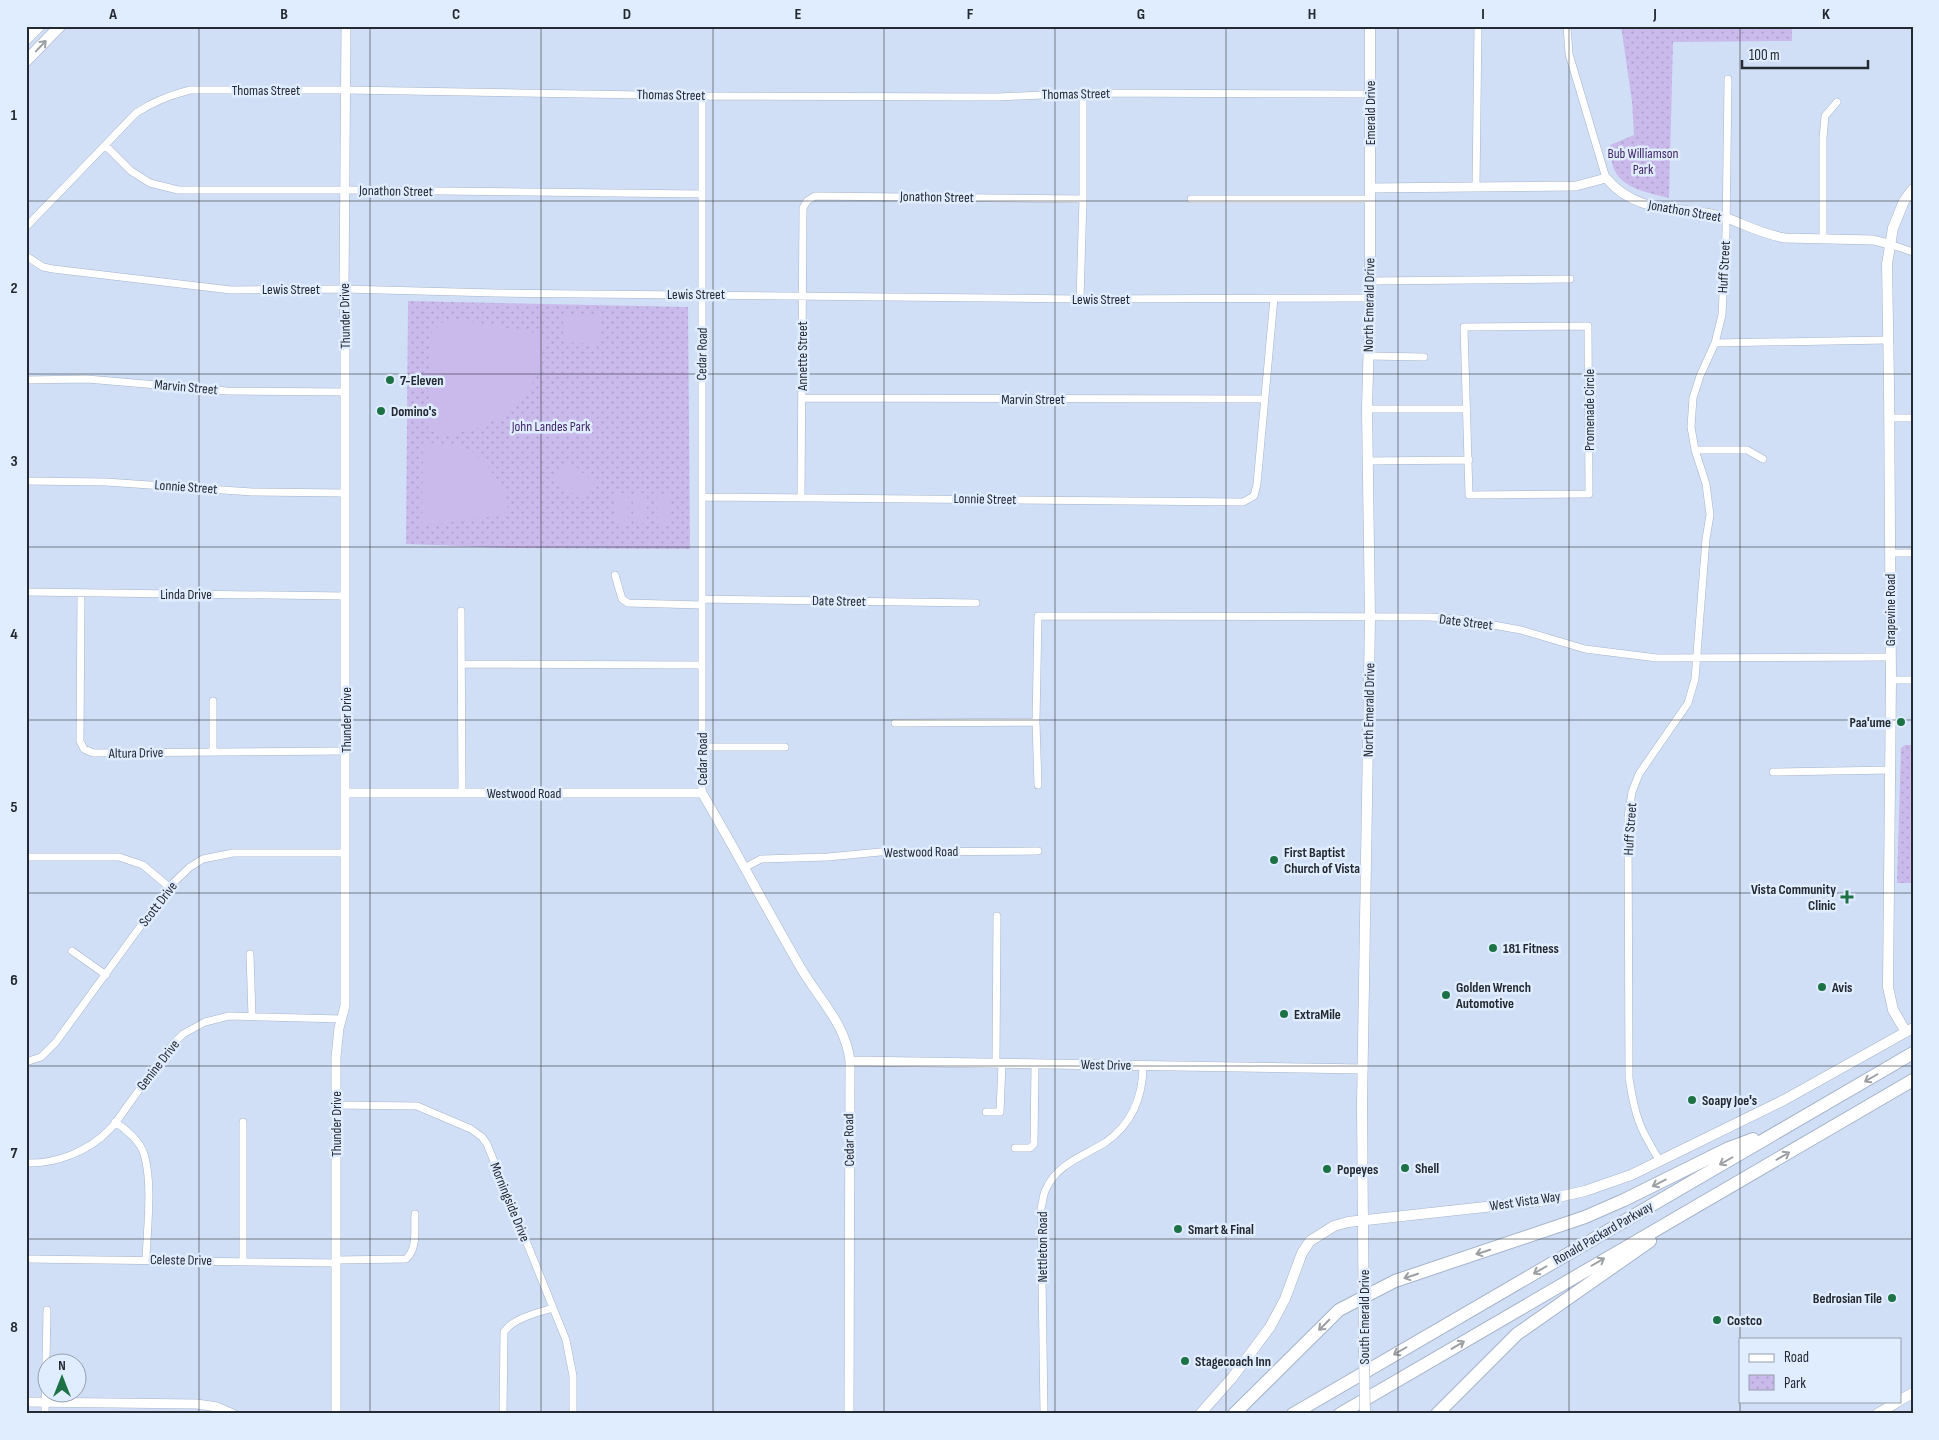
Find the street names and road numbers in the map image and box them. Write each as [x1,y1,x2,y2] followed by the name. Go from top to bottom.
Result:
[1362,81,1379,145] street label: Emerald Drive
[232,82,300,99] street label: Thomas Street
[1042,85,1110,103] street label: Thomas Street
[637,86,705,104] street label: Thomas Street
[358,182,433,200] street label: Jonathon Street
[899,188,974,206] street label: Jonathon Street
[1646,196,1723,226] street label: Jonathon Street
[1714,240,1734,294] street label: Huff Street
[1360,258,1378,352] street label: North Emerald Drive
[262,281,320,298] street label: Lewis Street
[336,283,354,349] street label: Thunder Drive
[667,286,725,303] street label: Lewis Street
[1072,291,1130,308] street label: Lewis Street
[794,321,811,392] street label: Annette Street
[693,327,711,381] street label: Cedar Road
[1581,369,1598,451] street label: Promenade Circle
[154,376,218,398] street label: Marvin Street
[1001,391,1065,408] street label: Marvin Street
[154,476,218,498] street label: Lonnie Street
[953,490,1017,508] street label: Lonnie Street
[1882,573,1899,646] street label: Grapevine Road
[160,586,212,603] street label: Linda Drive
[812,592,866,610] street label: Date Street
[1438,610,1494,634] street label: Date Street
[1360,663,1378,757] street label: North Emerald Drive
[338,687,355,753] street label: Thunder Drive
[694,732,711,786] street label: Cedar Road
[107,744,164,762] street label: Altura Drive
[487,785,561,802] street label: Westwood Road
[1620,802,1640,856] street label: Huff Street
[884,843,959,861] street label: Westwood Road
[135,878,181,930] street label: Scott Drive
[133,1036,183,1094] street label: Genine Drive
[1081,1056,1131,1074] street label: West Drive
[328,1091,345,1157] street label: Thunder Drive
[840,1113,858,1167] street label: Cedar Road
[486,1160,534,1244] street label: Morningside Drive
[1489,1188,1562,1214] street label: West Vista Way
[1550,1197,1656,1268] street label: Ronald Packard Parkway
[1034,1211,1051,1282] street label: Nettleton Road
[150,1251,212,1269] street label: Celeste Drive
[1356,1270,1373,1364] street label: South Emerald Drive

